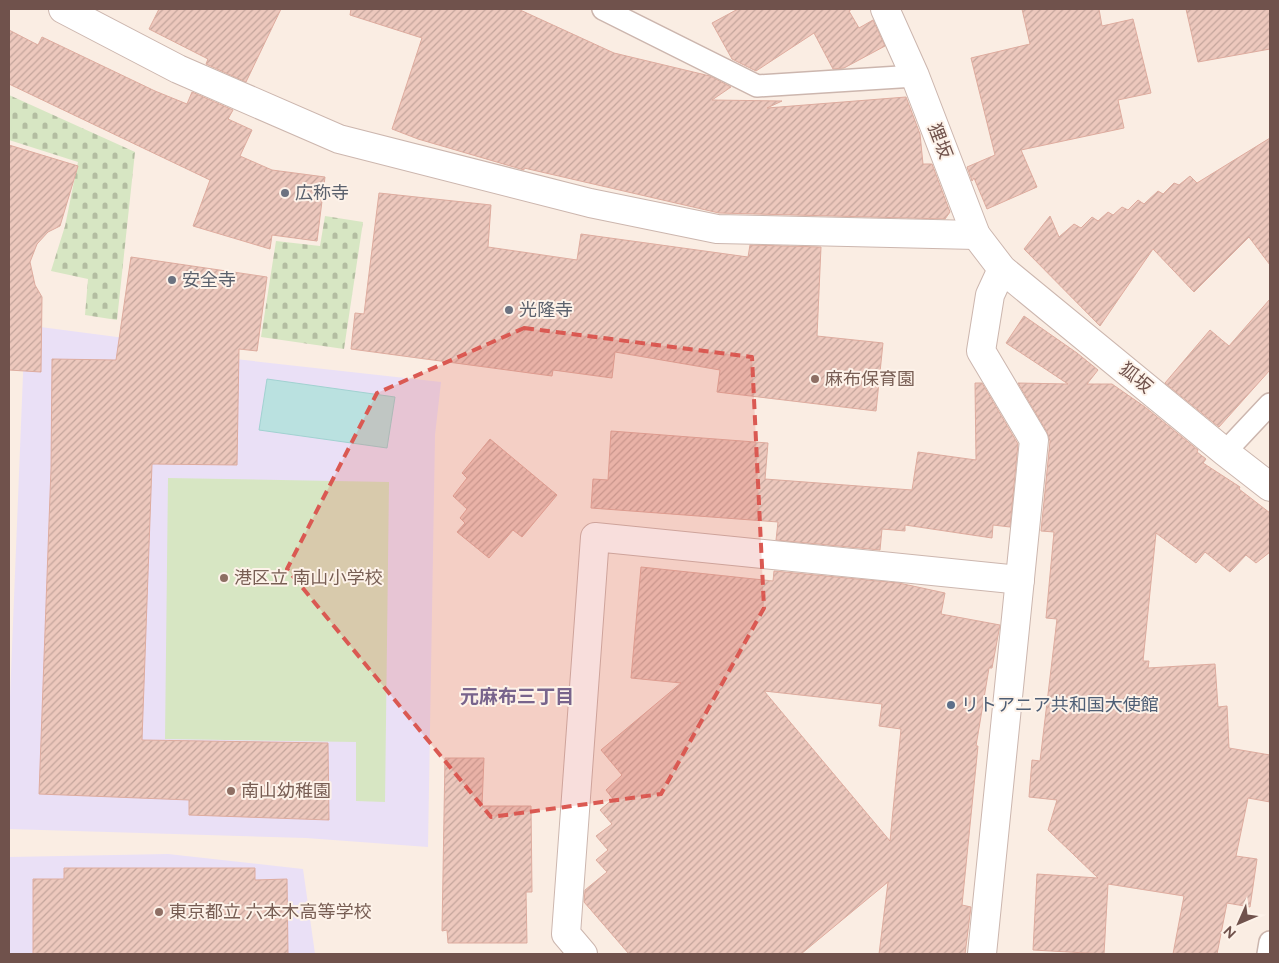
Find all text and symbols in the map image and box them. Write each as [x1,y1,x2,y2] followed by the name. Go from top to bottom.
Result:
[924,120,957,161] street label: 狸坂
[295,182,349,203] place label: 広称寺
[279,187,291,199] marker: 広称寺
[182,269,236,290] place label: 安全寺
[166,274,178,286] marker: 安全寺
[519,299,573,320] place label: 光隆寺
[503,304,515,316] marker: 光隆寺
[1116,358,1157,397] street label: 狐坂
[825,368,915,389] place label: 麻布保育園
[809,373,821,385] marker: 麻布保育園
[234,567,383,588] place label: 港区立 南山小学校
[218,572,230,584] marker: 港区立 南山小学校
[460,685,574,707] district label: 元麻布三丁目
[961,694,1159,715] place label: リトアニア共和国大使館
[945,699,957,711] marker: リトアニア共和国大使館
[241,780,331,801] place label: 南山幼稚園
[225,785,237,797] marker: 南山幼稚園
[1214,898,1264,948] north arrow
[169,901,372,922] place label: 東京都立 六本木高等学校
[153,906,165,918] marker: 東京都立 六本木高等学校
[1220,923,1239,942] text: N

